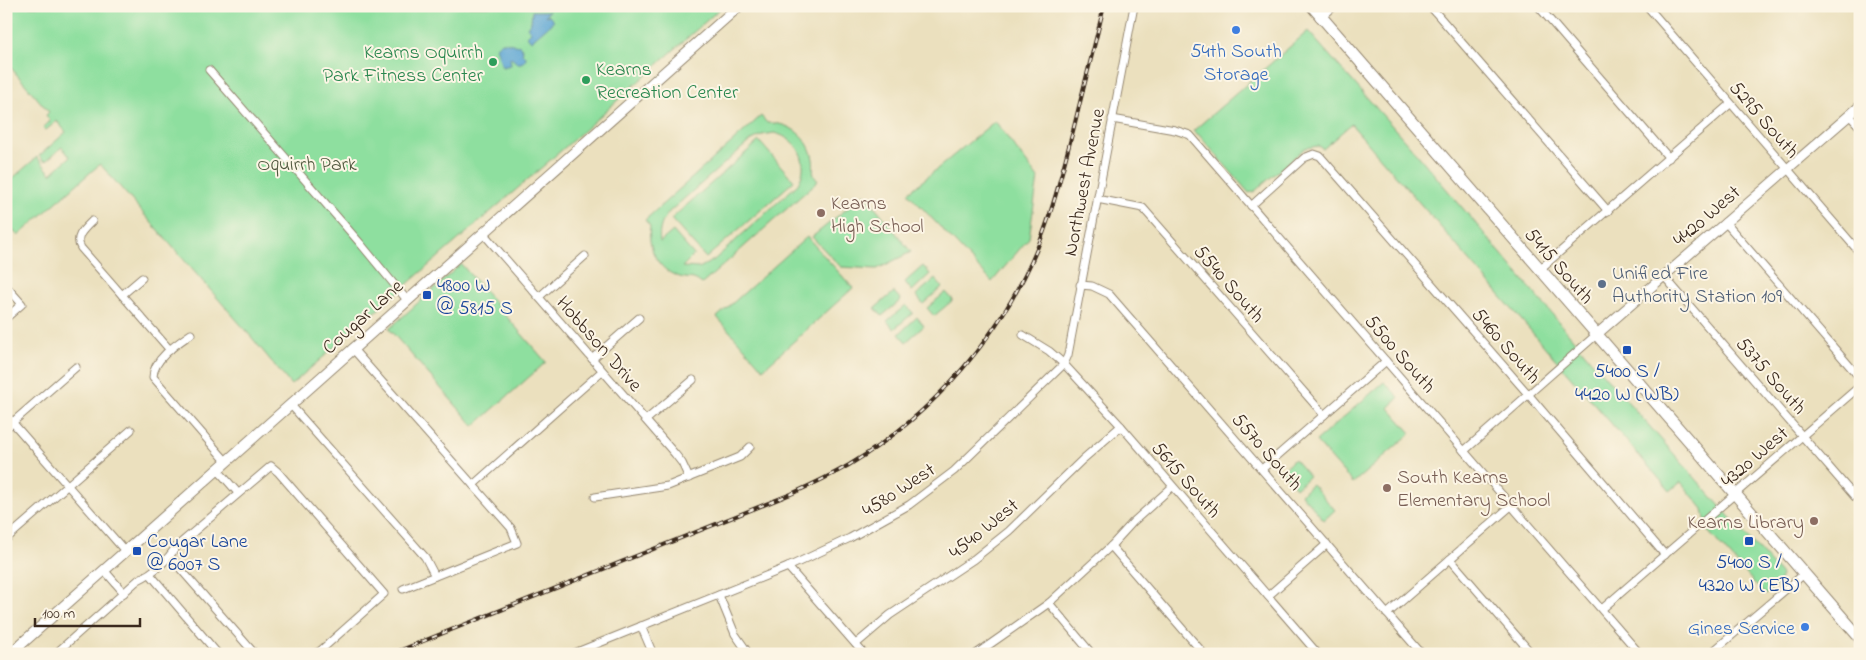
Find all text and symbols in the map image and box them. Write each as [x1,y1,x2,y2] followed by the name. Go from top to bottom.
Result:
[1230,24,1242,36] marker: 54th South Storage
[1190,38,1282,91] place label: 54th South Storage
[323,39,484,91] place label: Kearns Oquirrh Park Fitness Center
[487,56,499,68] marker: Kearns Oquirrh Park Fitness Center
[596,56,739,108] place label: Kearns Recreation Center
[580,74,592,86] marker: Kearns Recreation Center
[1721,75,1805,166] street label: 5295 South
[1057,106,1114,259] street label: Northwest Avenue
[257,151,357,180] park label: Oquirrh Park
[1667,179,1748,255] street label: 4420 West
[831,190,924,243] place label: Kearns High School
[815,207,827,219] marker: Kearns High School
[1517,222,1600,311] street label: 5415 South
[1186,239,1270,330] street label: 5540 South
[1612,260,1782,312] place label: Unified Fire Authority Station 109
[437,272,513,324] place label: 4800 W @ 5815 S
[317,273,412,363] street label: Cougar Lane
[1596,278,1608,290] marker: Unified Fire Authority Station 109
[421,289,433,301] marker: 4800 W @ 5815 S
[548,290,648,399] street label: Hobbson Drive
[1464,302,1547,391] street label: 5460 South
[1357,309,1442,400] street label: 5500 South
[1728,331,1812,422] street label: 5375 South
[1621,344,1633,356] marker: 5400 S / 4420 W (WB)
[1575,358,1679,410] place label: 5400 S / 4420 W (WB)
[1224,407,1308,498] street label: 5570 South
[1715,420,1796,496] street label: 4320 West
[1143,436,1227,526] street label: 5615 South
[857,456,942,526] street label: 4580 West
[1397,464,1550,516] place label: South Kearns Elementary School
[1381,482,1393,494] marker: South Kearns Elementary School
[943,492,1026,567] street label: 4540 West
[1687,509,1804,538] place label: Kearns Library
[1808,515,1820,527] marker: Kearns Library
[147,528,248,580] place label: Cougar Lane @ 6007 S
[1743,535,1755,547] marker: 5400 S / 4320 W (EB)
[131,545,143,557] marker: Cougar Lane @ 6007 S
[1699,549,1799,601] place label: 5400 S / 4320 W (EB)
[35,595,140,627] scale bar
[42,603,75,625] text: 100 m
[1688,615,1795,644] place label: Gines Service
[1799,621,1811,633] marker: Gines Service

